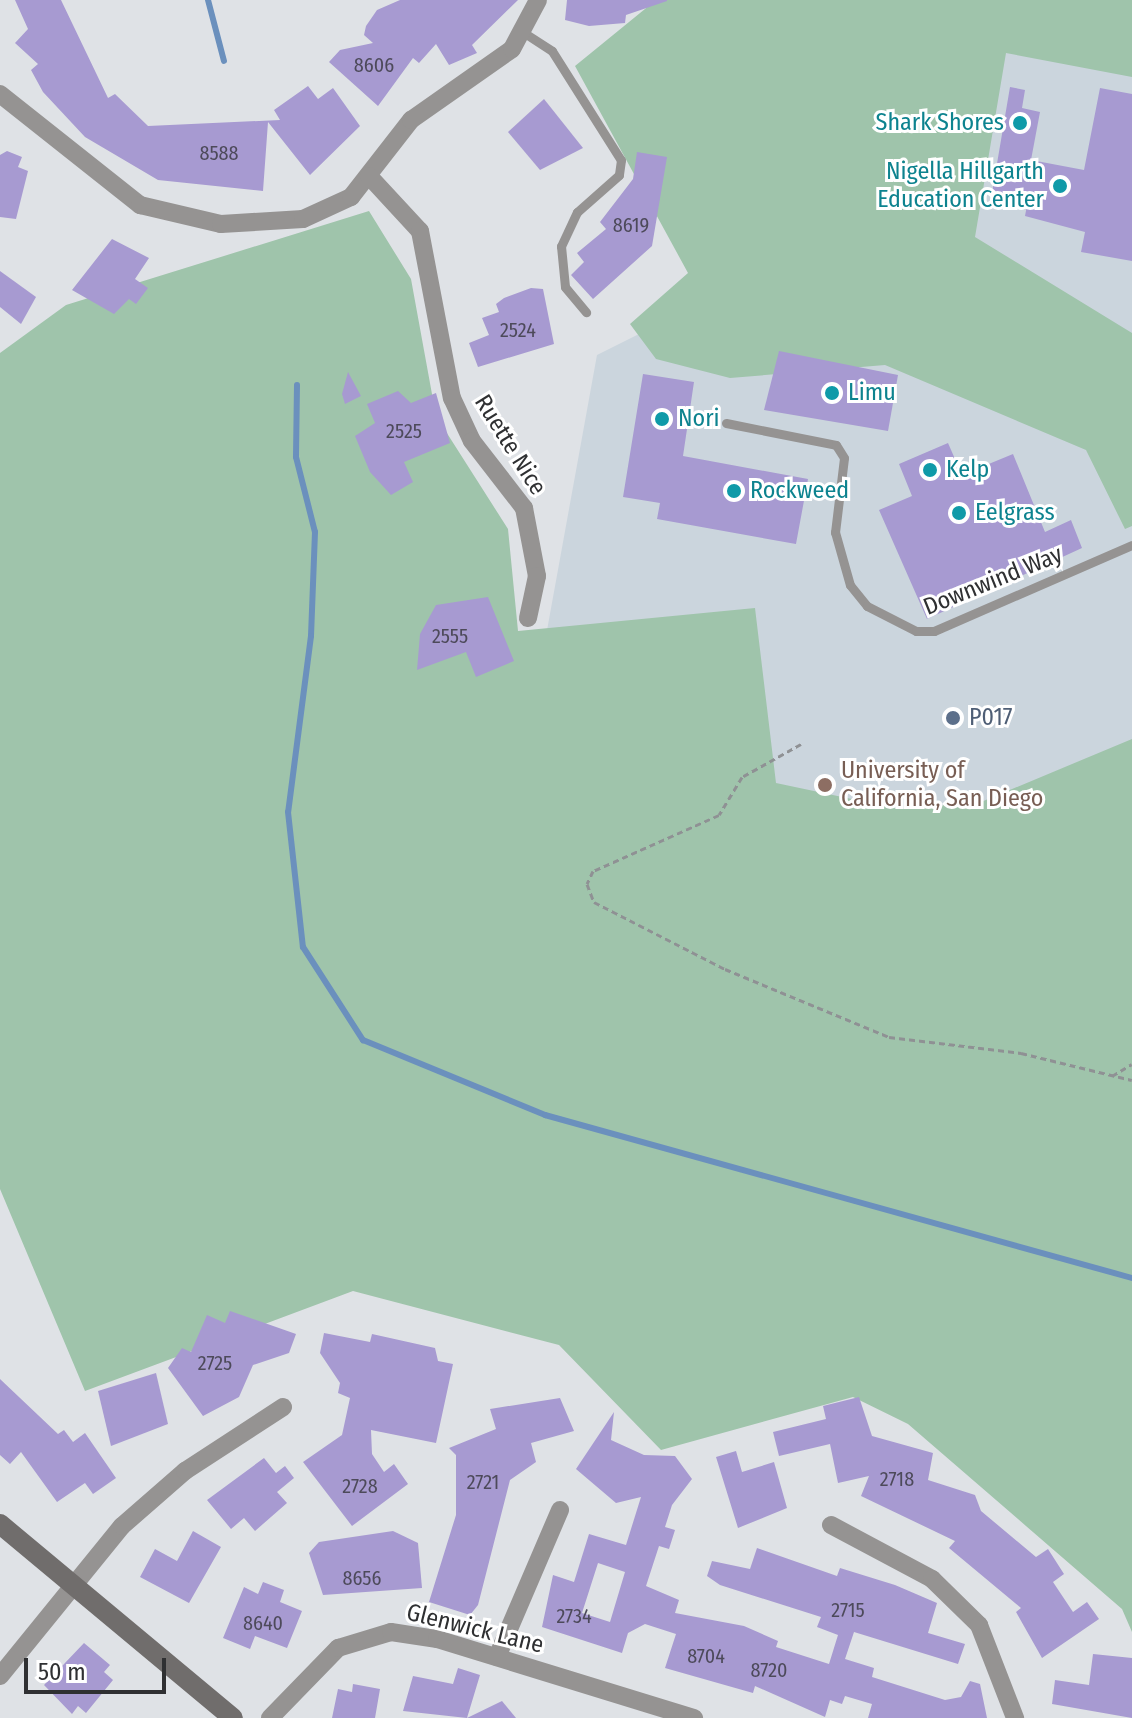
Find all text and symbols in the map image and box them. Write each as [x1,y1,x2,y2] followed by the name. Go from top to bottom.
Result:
[354,53,394,77] house number: 8606
[876,109,1004,137] place label: Shark Shores
[1011,114,1029,132] marker: Shark Shores
[199,141,239,165] house number: 8588
[877,158,1044,214] place label: Nigella Hillgarth Education Center
[1051,177,1069,195] marker: Nigella Hillgarth Education Center
[613,213,649,237] house number: 8619
[500,318,536,342] house number: 2524
[848,379,896,407] place label: Limu
[823,384,841,402] marker: Limu
[468,390,552,500] street label: Ruette Nice
[678,405,720,433] place label: Nori
[653,410,671,428] marker: Nori
[386,419,422,443] house number: 2525
[946,456,989,484] place label: Kelp
[921,461,939,479] marker: Kelp
[750,477,849,505] place label: Rockweed
[725,482,743,500] marker: Rockweed
[975,499,1055,527] place label: Eelgrass
[950,504,968,522] marker: Eelgrass
[919,540,1067,622] street label: Downwind Way
[432,624,468,648] house number: 2555
[969,704,1013,732] place label: P017
[944,709,962,727] marker: P017
[841,757,1043,813] place label: University of California, San Diego
[816,776,834,794] marker: University of California, San Diego
[198,1351,232,1375] house number: 2725
[880,1467,914,1491] house number: 2718
[467,1470,499,1494] house number: 2721
[342,1474,378,1498] house number: 2728
[343,1566,381,1590] house number: 8656
[404,1598,546,1660] street label: Glenwick Lane
[831,1598,865,1622] house number: 2715
[556,1604,592,1628] house number: 2734
[243,1611,283,1635] house number: 8640
[28,1642,170,1692] scale bar
[687,1644,725,1668] house number: 8704
[38,1658,86,1686] text: 50 m
[751,1658,787,1682] house number: 8720

